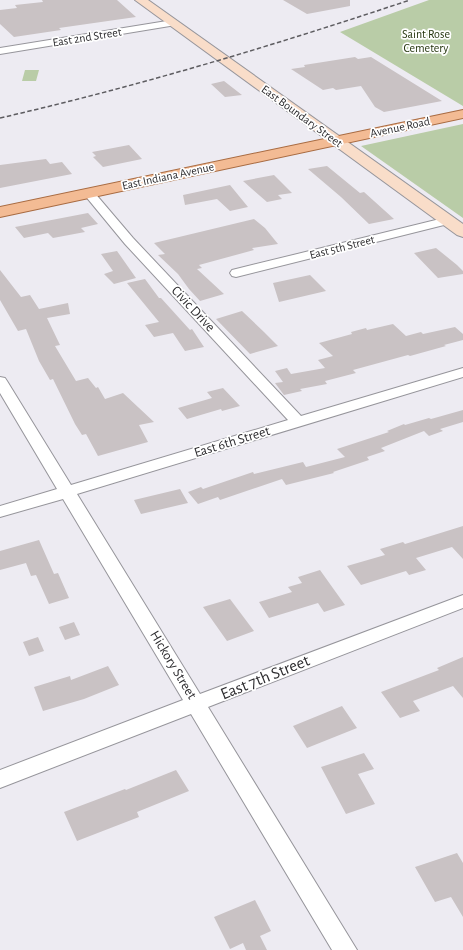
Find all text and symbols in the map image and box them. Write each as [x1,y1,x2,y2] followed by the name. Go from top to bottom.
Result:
[52,26,122,48] street label: East 2nd Street
[402,28,450,55] park label: Saint Rose Cemetery
[259,83,345,150] street label: East Boundary Street
[369,115,431,139] street label: Avenue Road
[121,160,215,192] street label: East Indiana Avenue
[308,233,376,261] street label: East 5th Street
[169,283,217,335] street label: Civic Drive
[192,424,272,460] street label: East 6th Street
[147,628,199,702] street label: Hickory Street
[218,651,312,703] street label: East 7th Street

